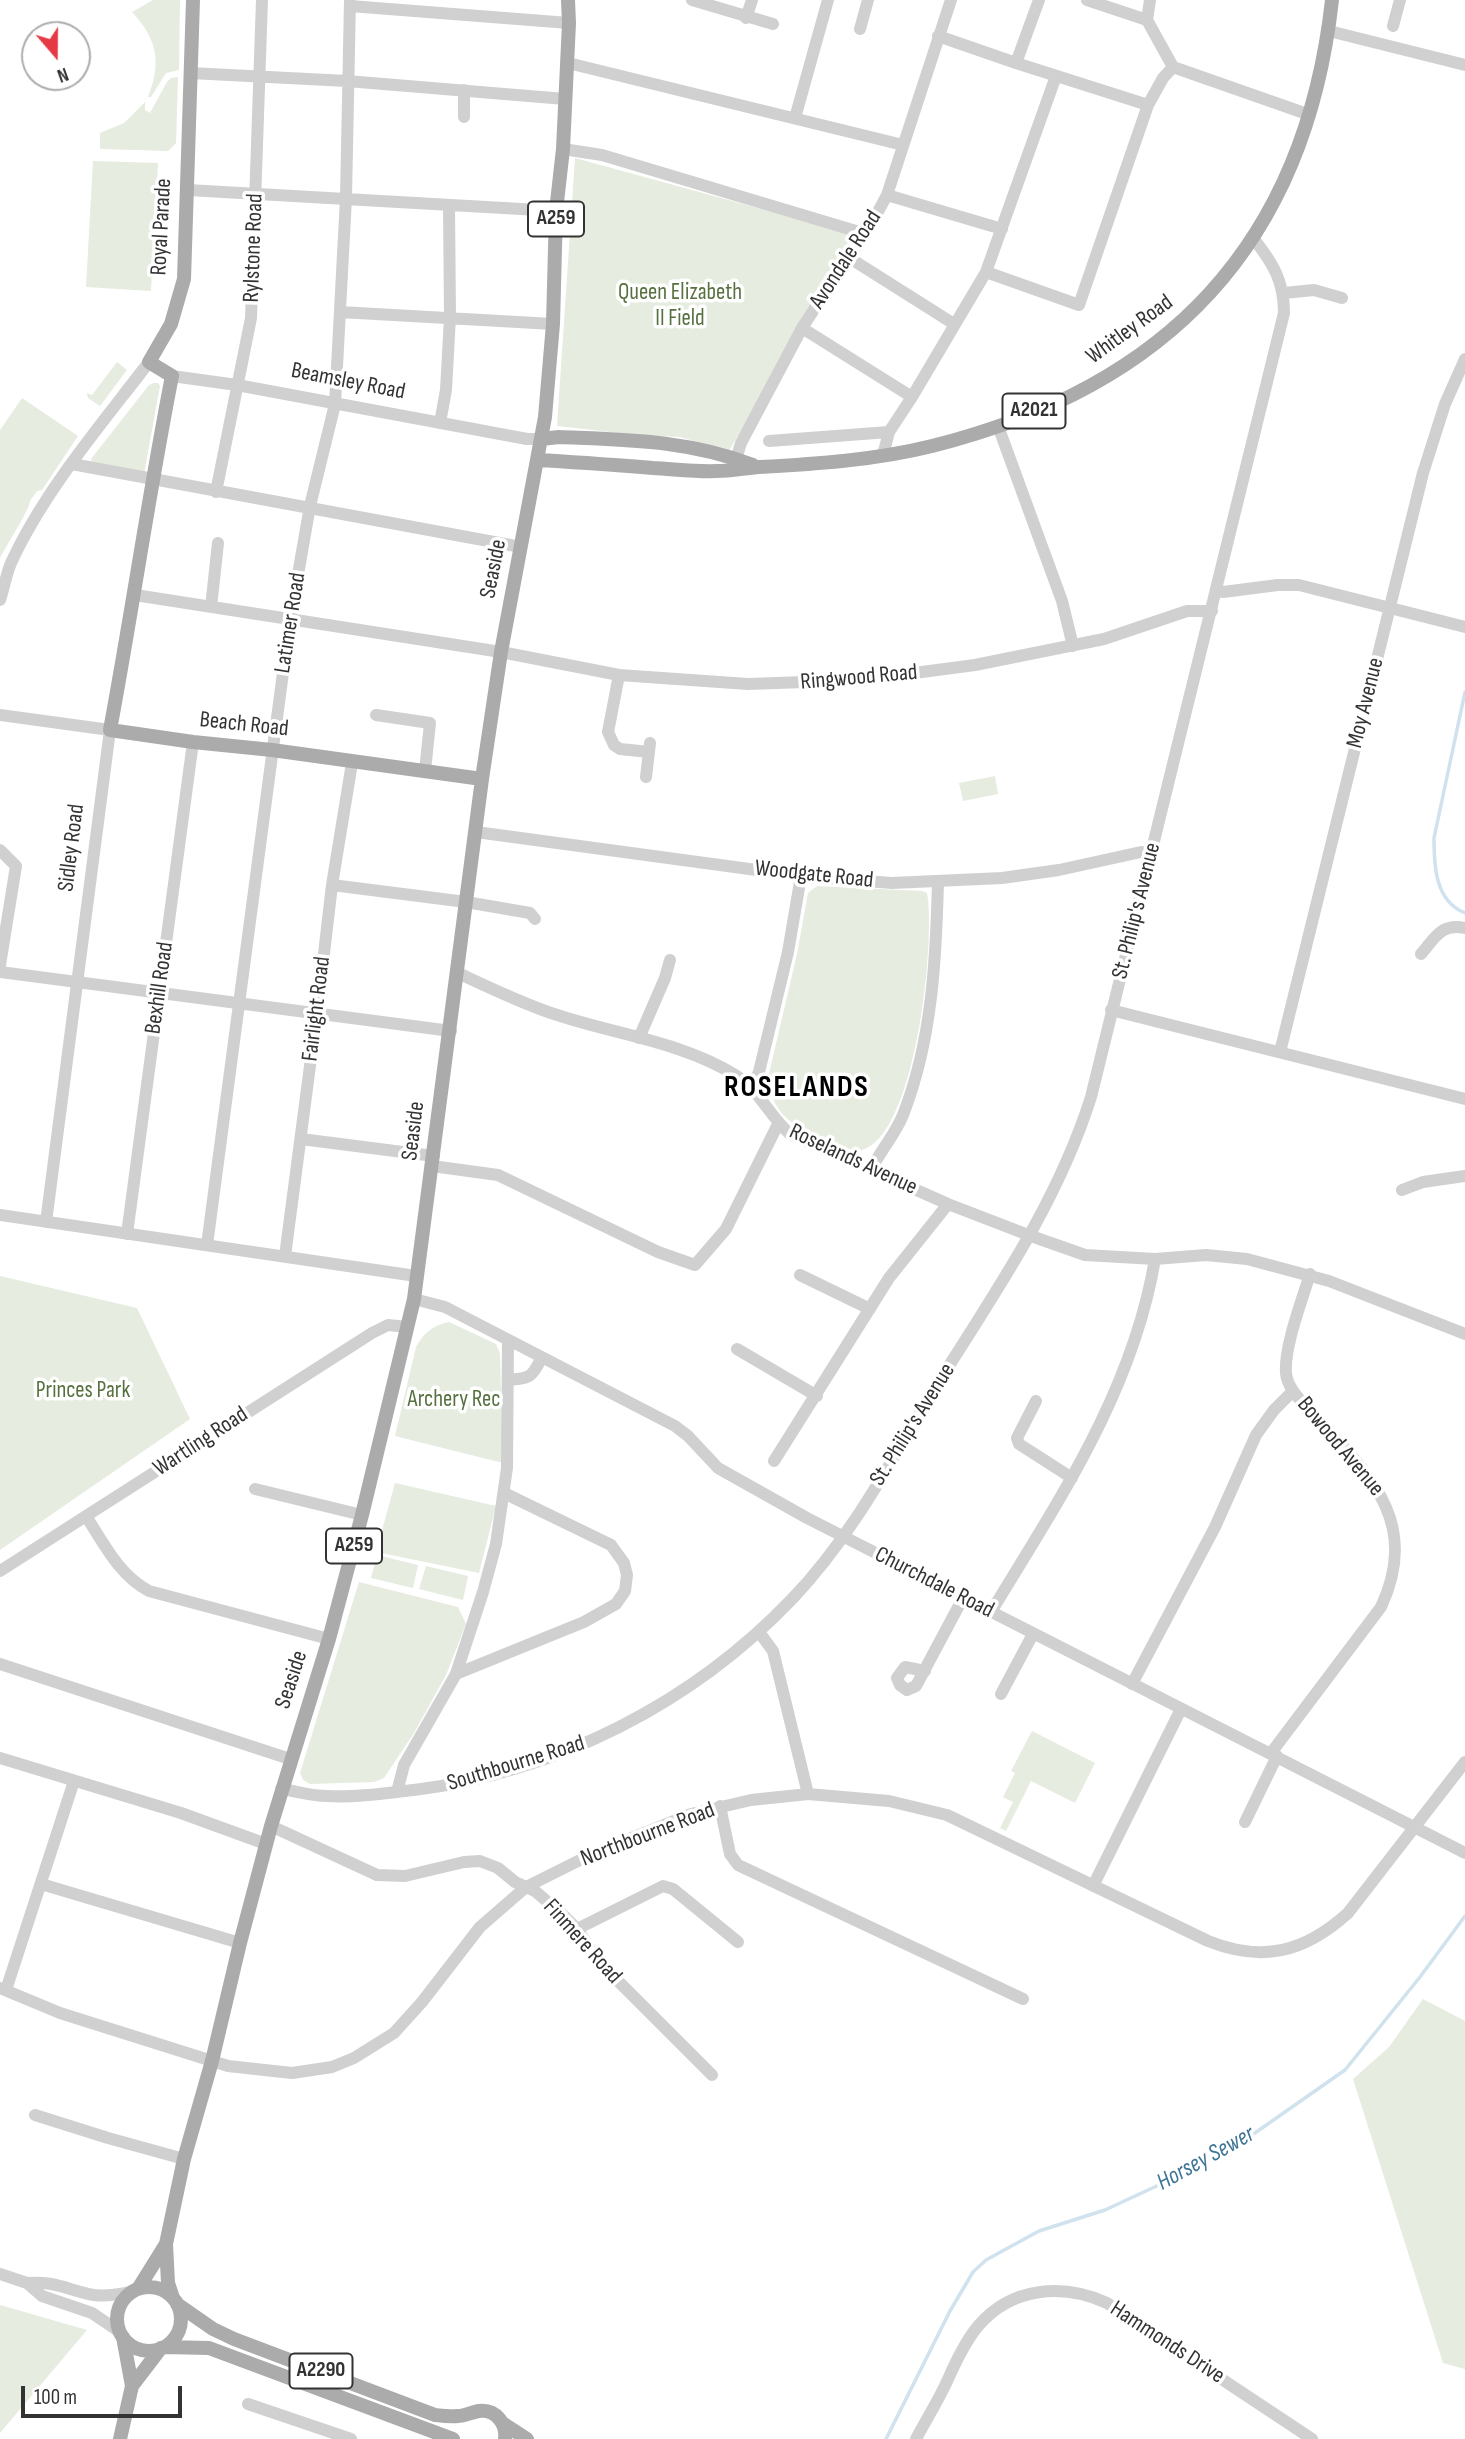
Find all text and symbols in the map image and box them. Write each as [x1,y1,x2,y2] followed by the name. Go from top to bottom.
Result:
[21,21,91,91] north arrow
[54,62,71,87] text: N
[146,178,178,276] street label: Royal Parade
[238,193,270,303] street label: Rylstone Road
[528,202,584,236] road number: A259
[804,206,888,314] street label: Avondale Road
[618,279,742,333] park label: Queen Elizabeth II Field
[1081,289,1179,371] street label: Whitley Road
[289,357,407,407] street label: Beamsley Road
[1002,394,1066,428] road number: A2021
[475,537,513,601] street label: Seaside
[269,571,313,675] street label: Latimer Road
[1342,655,1390,751] street label: Moy Avenue
[799,659,919,697] street label: Ringwood Road
[198,707,290,743] street label: Beach Road
[53,803,91,893] street label: Sidley Road
[1107,840,1167,982] street label: St. Philip's Avenue
[753,855,875,895] street label: Woodgate Road
[140,940,180,1036] street label: Bexhill Road
[297,955,337,1063] street label: Fairlight Road
[725,1070,869,1106] district label: ROSELANDS
[397,1100,431,1162] street label: Seaside
[785,1118,921,1202] street label: Roselands Avenue
[864,1359,962,1491] street label: St. Philip's Avenue
[36,1377,130,1405] park label: Princes Park
[408,1386,500,1414] park label: Archery Rec
[1291,1392,1389,1502] street label: Bowood Avenue
[149,1401,253,1483] street label: Wartling Road
[326,1528,382,1564] road number: A259
[870,1541,998,1625] street label: Churchdale Road
[270,1648,314,1712] street label: Seaside
[444,1730,588,1798] street label: Southbourne Road
[577,1797,719,1873] street label: Northbourne Road
[537,1894,627,1990] street label: Finmere Road
[1152,2120,1260,2198] water label: Horsey Sewer
[1104,2296,1230,2390] street label: Hammonds Drive
[290,2354,352,2388] road number: A2290
[24,2372,186,2416] scale bar
[34,2385,77,2410] text: 100 m

